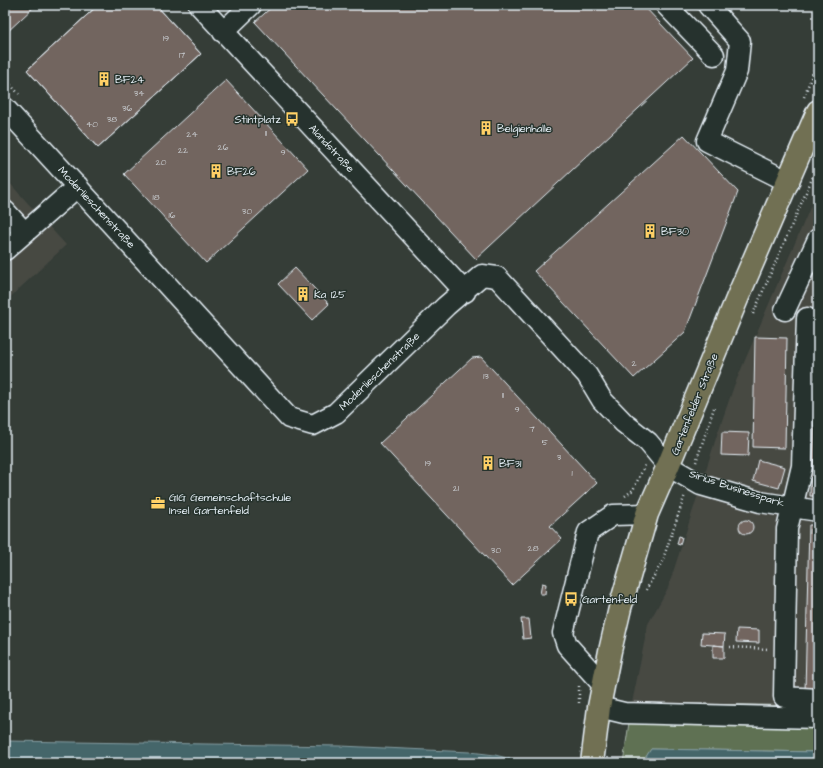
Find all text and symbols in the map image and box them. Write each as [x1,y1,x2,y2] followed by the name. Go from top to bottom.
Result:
[163,32,169,45] house number: 19
[179,49,186,62] house number: 17
[96,71,112,87] building icon: BF24
[115,72,145,87] place label: BF24
[134,87,144,100] house number: 34
[122,102,132,115] house number: 36
[284,111,300,127] bus stop icon: Stintplatz
[235,112,282,127] place label: Stintplatz
[107,113,117,126] house number: 38
[86,118,98,131] house number: 40
[478,120,494,136] building icon: Belgienhalle
[305,121,358,176] street label: Alandstraße
[497,121,552,137] place label: Belgienhalle
[265,127,267,140] house number: 11
[186,128,198,141] house number: 24
[218,141,229,154] house number: 26
[178,144,189,157] house number: 22
[280,146,286,159] house number: 9
[156,156,167,169] house number: 20
[55,163,139,252] street label: Moderlieschenstraße
[208,163,224,179] building icon: BF26
[227,164,256,179] place label: BF26
[153,191,160,204] house number: 18
[242,205,252,218] house number: 30
[169,209,176,222] house number: 16
[642,223,658,239] building icon: BF30
[661,224,689,239] place label: BF30
[295,286,311,302] building icon: Ka 125
[314,287,346,302] place label: Ka 125
[336,329,423,414] street label: Moderlieschenstraße
[667,351,722,457] street label: Gartenfelder Straße
[631,357,637,370] house number: 2
[483,370,489,383] house number: 13
[502,389,504,402] house number: 11
[514,403,520,416] house number: 9
[529,423,535,436] house number: 7
[542,436,549,449] house number: 5
[557,451,562,464] house number: 3
[480,455,496,471] building icon: BF31
[499,456,522,471] place label: BF31
[425,457,431,470] house number: 19
[687,466,787,511] street label: Sirius Businesspark
[571,467,573,480] house number: 1
[453,482,459,495] house number: 21
[169,490,291,518] place label: GIG Gemeinschaftschule Insel Gartenfeld
[150,495,166,511] office icon: GIG Gemeinschaftschule Insel Gartenfeld
[528,542,539,555] house number: 28
[491,544,501,557] house number: 30
[563,591,579,607] bus stop icon: Gartenfeld
[582,592,637,607] place label: Gartenfeld

